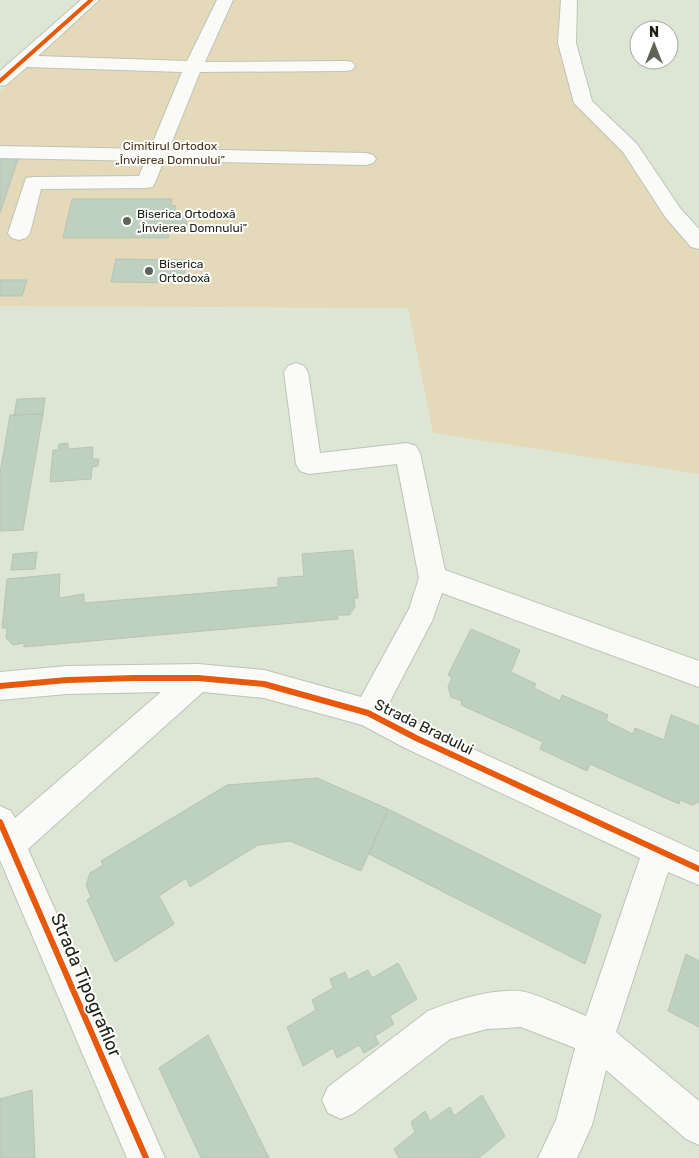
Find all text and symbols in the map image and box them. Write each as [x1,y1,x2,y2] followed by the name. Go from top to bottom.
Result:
[629,20,679,70] north arrow
[649,24,659,41] text: N
[115,139,225,167] park label: Cimitirul Ortodox „Învierea Domnului”
[137,207,248,235] place label: Biserica Ortodoxă „Învierea Domnului”
[121,215,133,227] marker: Biserica Ortodoxă „Învierea Domnului”
[159,257,210,285] place label: Biserica Ortodoxă
[143,265,155,277] marker: Biserica Ortodoxă
[371,695,477,759] street label: Strada Bradului
[46,910,126,1060] street label: Strada Tipografilor

